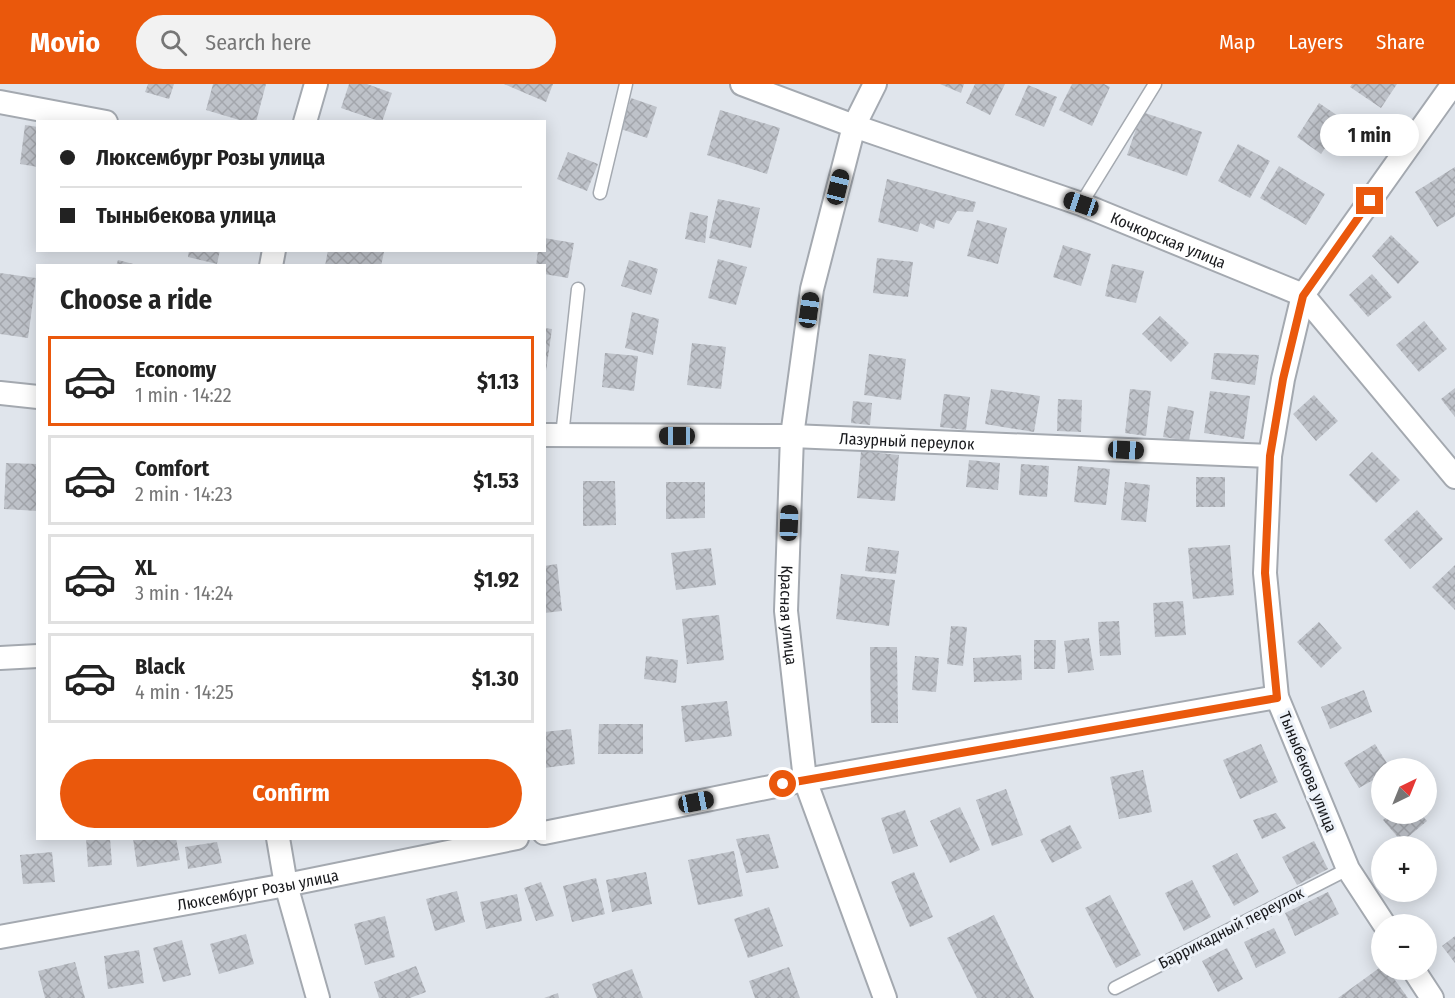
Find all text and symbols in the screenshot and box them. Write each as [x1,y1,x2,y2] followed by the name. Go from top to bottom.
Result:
[136,15,556,69] search box
[30,26,100,59] text: Movio
[157,26,190,59] icon: search
[205,29,311,56] text: Search here
[1219,29,1255,55] text: Map
[1288,29,1343,55] text: Layers
[1376,29,1425,55] text: Share
[1320,114,1420,156] callout: 1 min
[1348,123,1391,147] text: 1 min
[96,144,325,171] text: Люксембург Розы улица
[825,167,851,207] car
[1356,187,1383,214] route end
[1061,190,1101,218] car
[96,202,276,229] text: Тыныбекова улица
[1108,208,1229,272] street label: Кочкорская улица
[60,284,212,316] text: Choose a ride
[798,291,820,329] car
[63,354,117,408] icon: car
[135,356,216,383] text: Economy
[477,368,519,395] text: $1.13
[135,383,231,407] text: 1 min · 14:22
[659,427,695,445] car
[839,428,975,453] street label: Лазурный переулок
[1108,440,1144,460] car
[63,453,117,507] icon: car
[135,455,209,482] text: Comfort
[473,467,519,494] text: $1.53
[135,482,233,506] text: 2 min · 14:23
[779,505,799,541] car
[63,552,117,606] icon: car
[135,554,157,581] text: XL
[776,565,802,666] street label: Красная улица
[474,566,519,593] text: $1.92
[135,581,233,605] text: 3 min · 14:24
[63,651,117,705] icon: car
[135,653,185,680] text: Black
[472,665,519,692] text: $1.30
[135,680,234,704] text: 4 min · 14:25
[1275,709,1341,835] street label: Тыныбекова улица
[1371,758,1437,824] north arrow
[1371,758,1437,980] map controls
[60,759,522,828] button: Confirm
[769,770,796,797] route start
[677,790,715,814] car
[1371,836,1437,902] button: +
[176,865,340,914] street label: Люксембург Розы улица
[1155,883,1307,973] street label: Баррикадный переулок
[1371,914,1437,980] button: −

